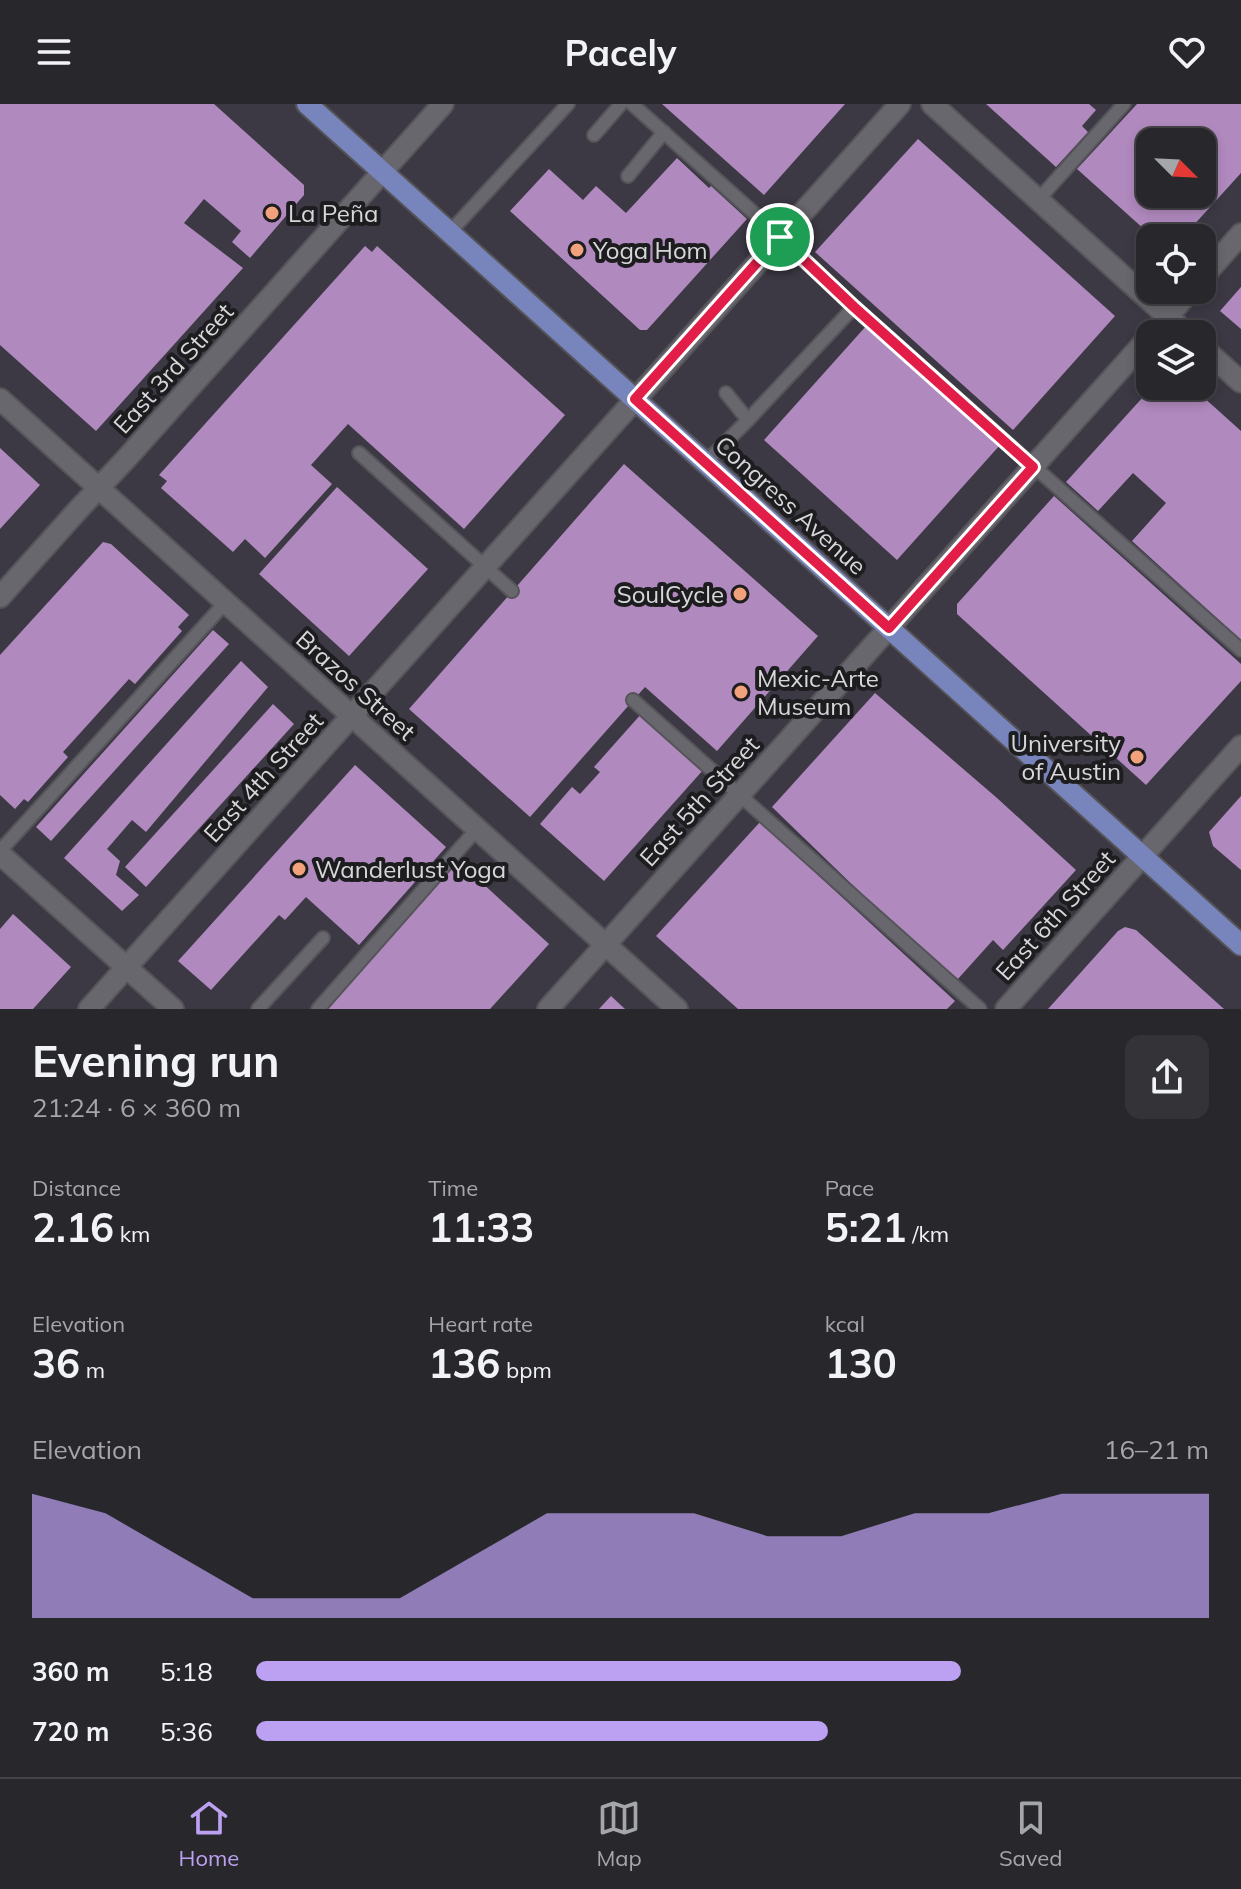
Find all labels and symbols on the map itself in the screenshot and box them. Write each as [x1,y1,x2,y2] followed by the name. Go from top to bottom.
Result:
[1136,128,1216,208] north arrow
[288,198,378,228] place label: La Peña
[746,203,814,271] pin
[263,204,281,222] marker: La Peña
[592,235,708,265] place label: Yoga Hom
[568,241,586,259] marker: Yoga Hom
[107,297,239,439] street label: East 3rd Street
[709,429,873,581] street label: Congress Avenue
[617,579,724,609] place label: SoulCycle
[731,585,749,603] marker: SoulCycle
[290,624,422,746] street label: Brazos Street
[757,663,879,721] place label: Mexic-Arte Museum
[732,683,750,701] marker: Mexic-Arte Museum
[197,706,329,848] street label: East 4th Street
[1011,728,1121,786] place label: University of Austin
[633,730,765,872] street label: East 5th Street
[1128,748,1146,766] marker: University of Austin
[989,844,1121,986] street label: East 6th Street
[315,854,506,884] place label: Wanderlust Yoga
[290,860,308,878] marker: Wanderlust Yoga

